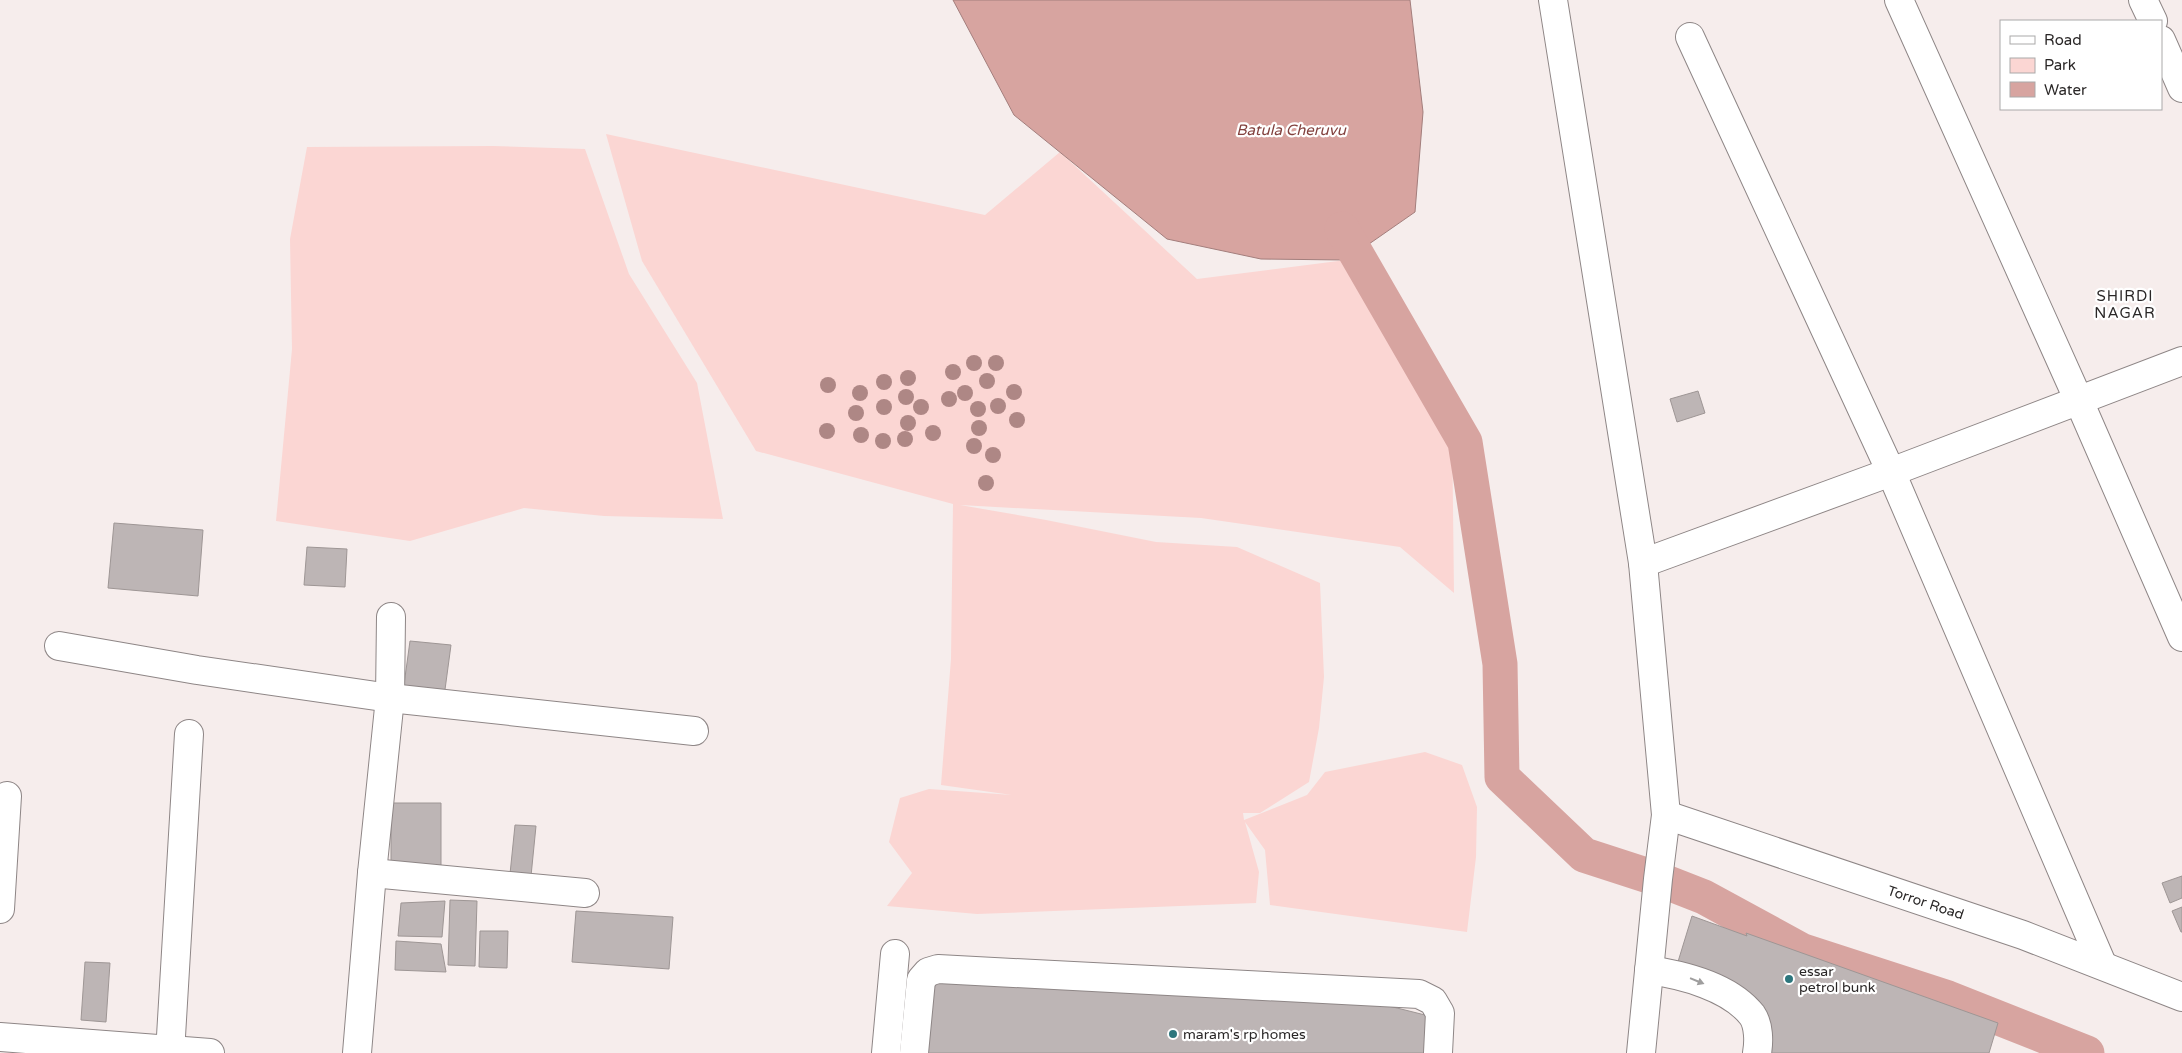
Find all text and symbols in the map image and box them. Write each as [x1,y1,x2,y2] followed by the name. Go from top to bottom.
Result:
[2000,20,2162,110] legend
[2044,31,2082,49] text: Road
[2044,56,2076,74] text: Park
[2044,81,2087,99] text: Water
[1236,121,1347,139] water label: Batula Cheruvu
[2094,287,2156,322] district label: SHIRDI NAGAR
[1885,882,1966,923] street label: Torror Road
[1799,963,1876,996] place label: essar petrol bunk
[1783,973,1795,985] marker: essar petrol bunk
[1689,978,1704,985] one-way arrow
[1183,1026,1306,1043] place label: maram's rp homes
[1167,1028,1179,1040] marker: maram's rp homes

